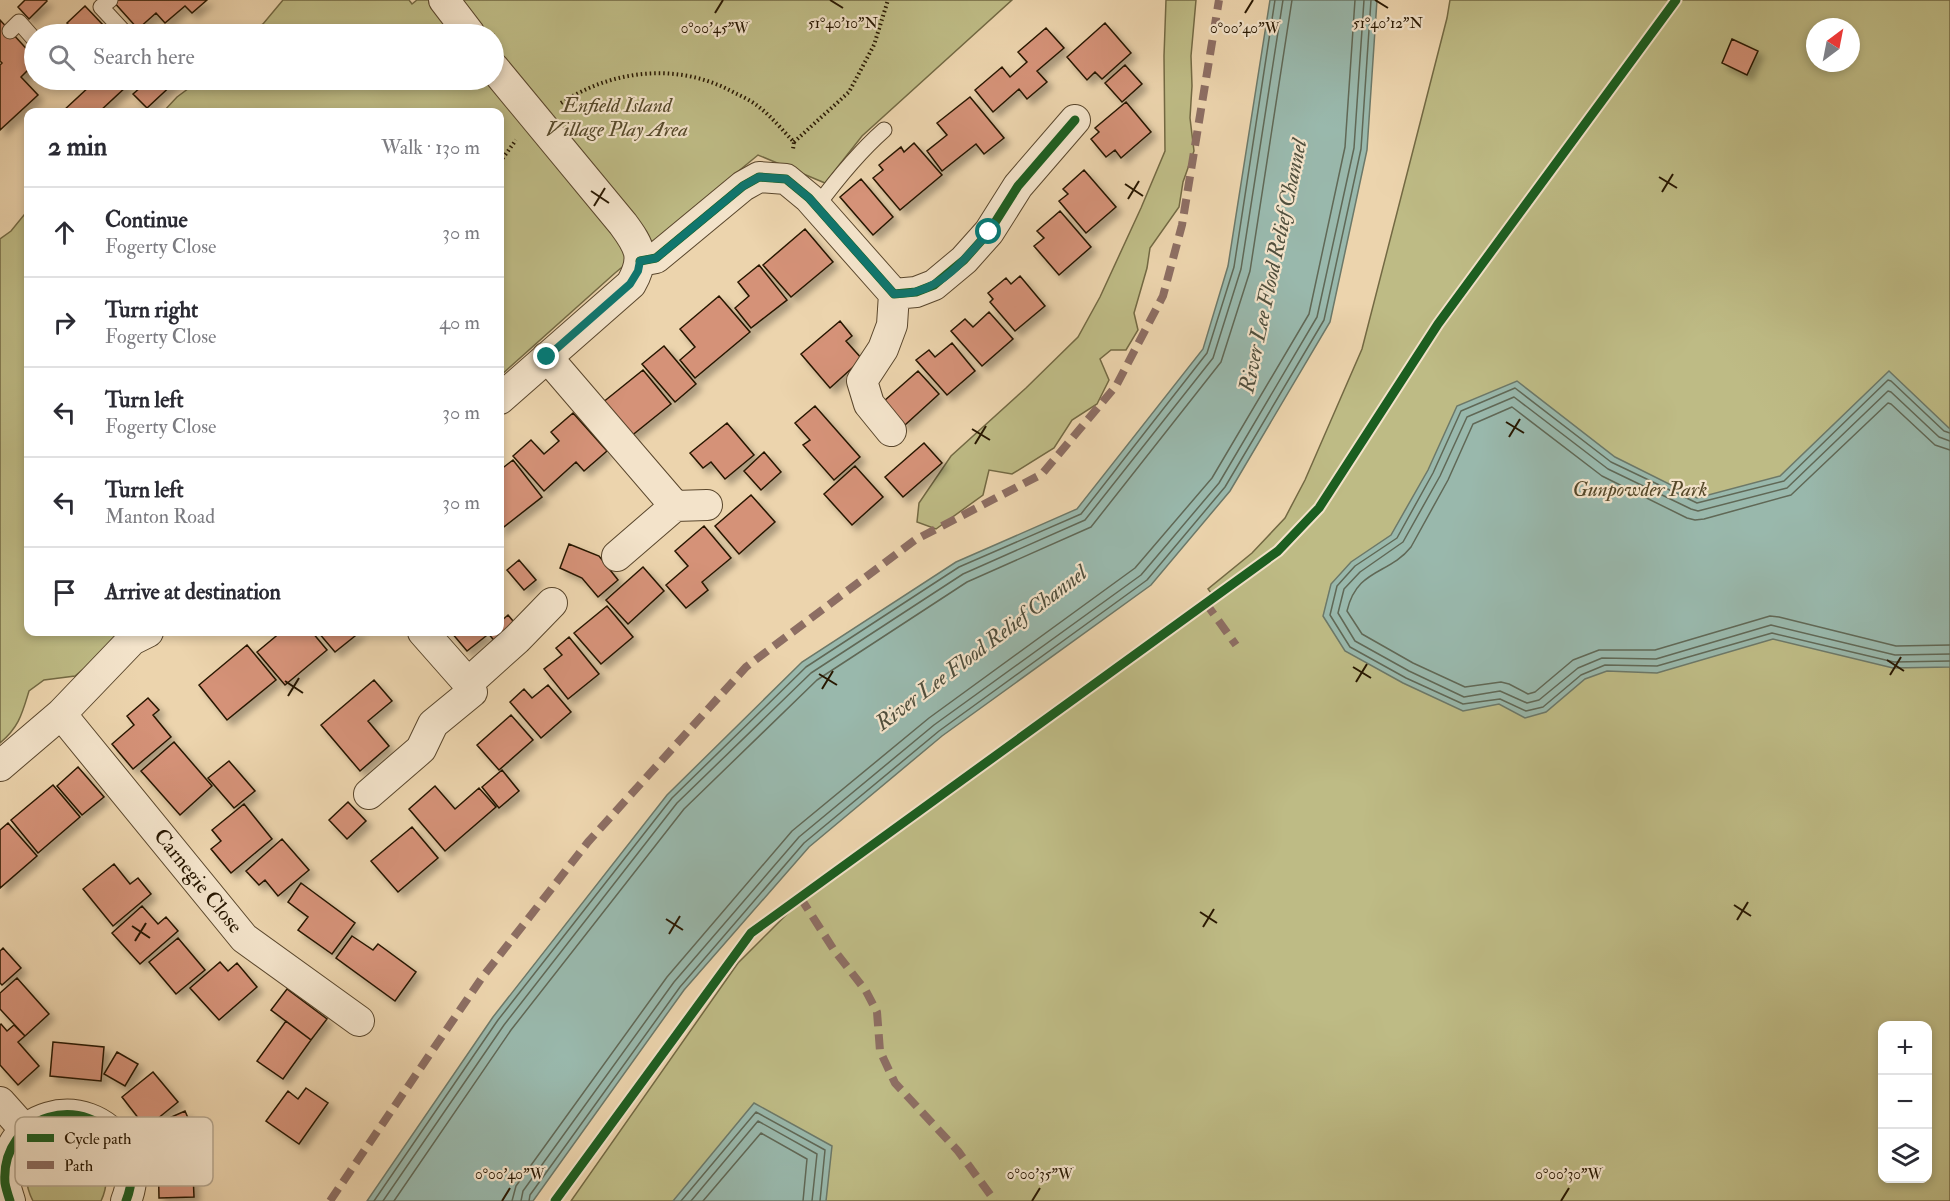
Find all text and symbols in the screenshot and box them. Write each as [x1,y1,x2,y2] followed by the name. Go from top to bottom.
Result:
[808,14,878,33] text: 51°40'10"N
[1353,14,1423,33] text: 51°40'12"N
[1806,18,1860,72] north arrow
[681,19,750,38] text: 0°00'45"W
[1210,19,1281,38] text: 0°00'40"W
[24,24,504,90] search box
[45,41,78,74] icon: search
[93,43,195,71] text: Search here
[546,92,688,143] park label: Enfield Island Village Play Area
[48,131,107,163] text: 2 min
[381,135,480,160] text: Walk · 130 m
[1232,135,1314,396] water label: River Lee Flood Relief Channel
[105,206,188,234] text: Continue
[48,216,81,249] icon: ahead
[975,218,1001,244] route start
[442,220,480,245] text: 30 m
[105,234,216,259] text: Fogerty Close
[105,296,198,324] text: Turn right
[48,306,81,339] icon: right
[439,310,480,335] text: 40 m
[105,324,216,349] text: Fogerty Close
[533,343,559,369] route end
[105,386,184,414] text: Turn left
[48,396,81,429] icon: left
[442,400,480,425] text: 30 m
[105,414,216,439] text: Fogerty Close
[105,476,184,504] text: Turn left
[1573,476,1707,503] park label: Gunpowder Park
[48,486,81,519] icon: left
[442,490,480,515] text: 30 m
[105,504,215,529] text: Manton Road
[869,558,1094,737] water label: River Lee Flood Relief Channel
[48,576,81,609] icon: arrive
[105,578,281,606] text: Arrive at destination
[148,823,249,939] street label: Carnegie Close
[1878,1021,1932,1183] map controls
[1878,1021,1932,1075] button: +
[1878,1075,1932,1129] button: −
[15,1117,213,1186] legend
[64,1129,132,1150] text: Cycle path
[1878,1129,1932,1183] button: layers
[64,1156,94,1176] text: Path
[475,1165,546,1184] text: 0°00'40"W
[1007,1165,1074,1184] text: 0°00'35"W
[1535,1165,1603,1184] text: 0°00'30"W

